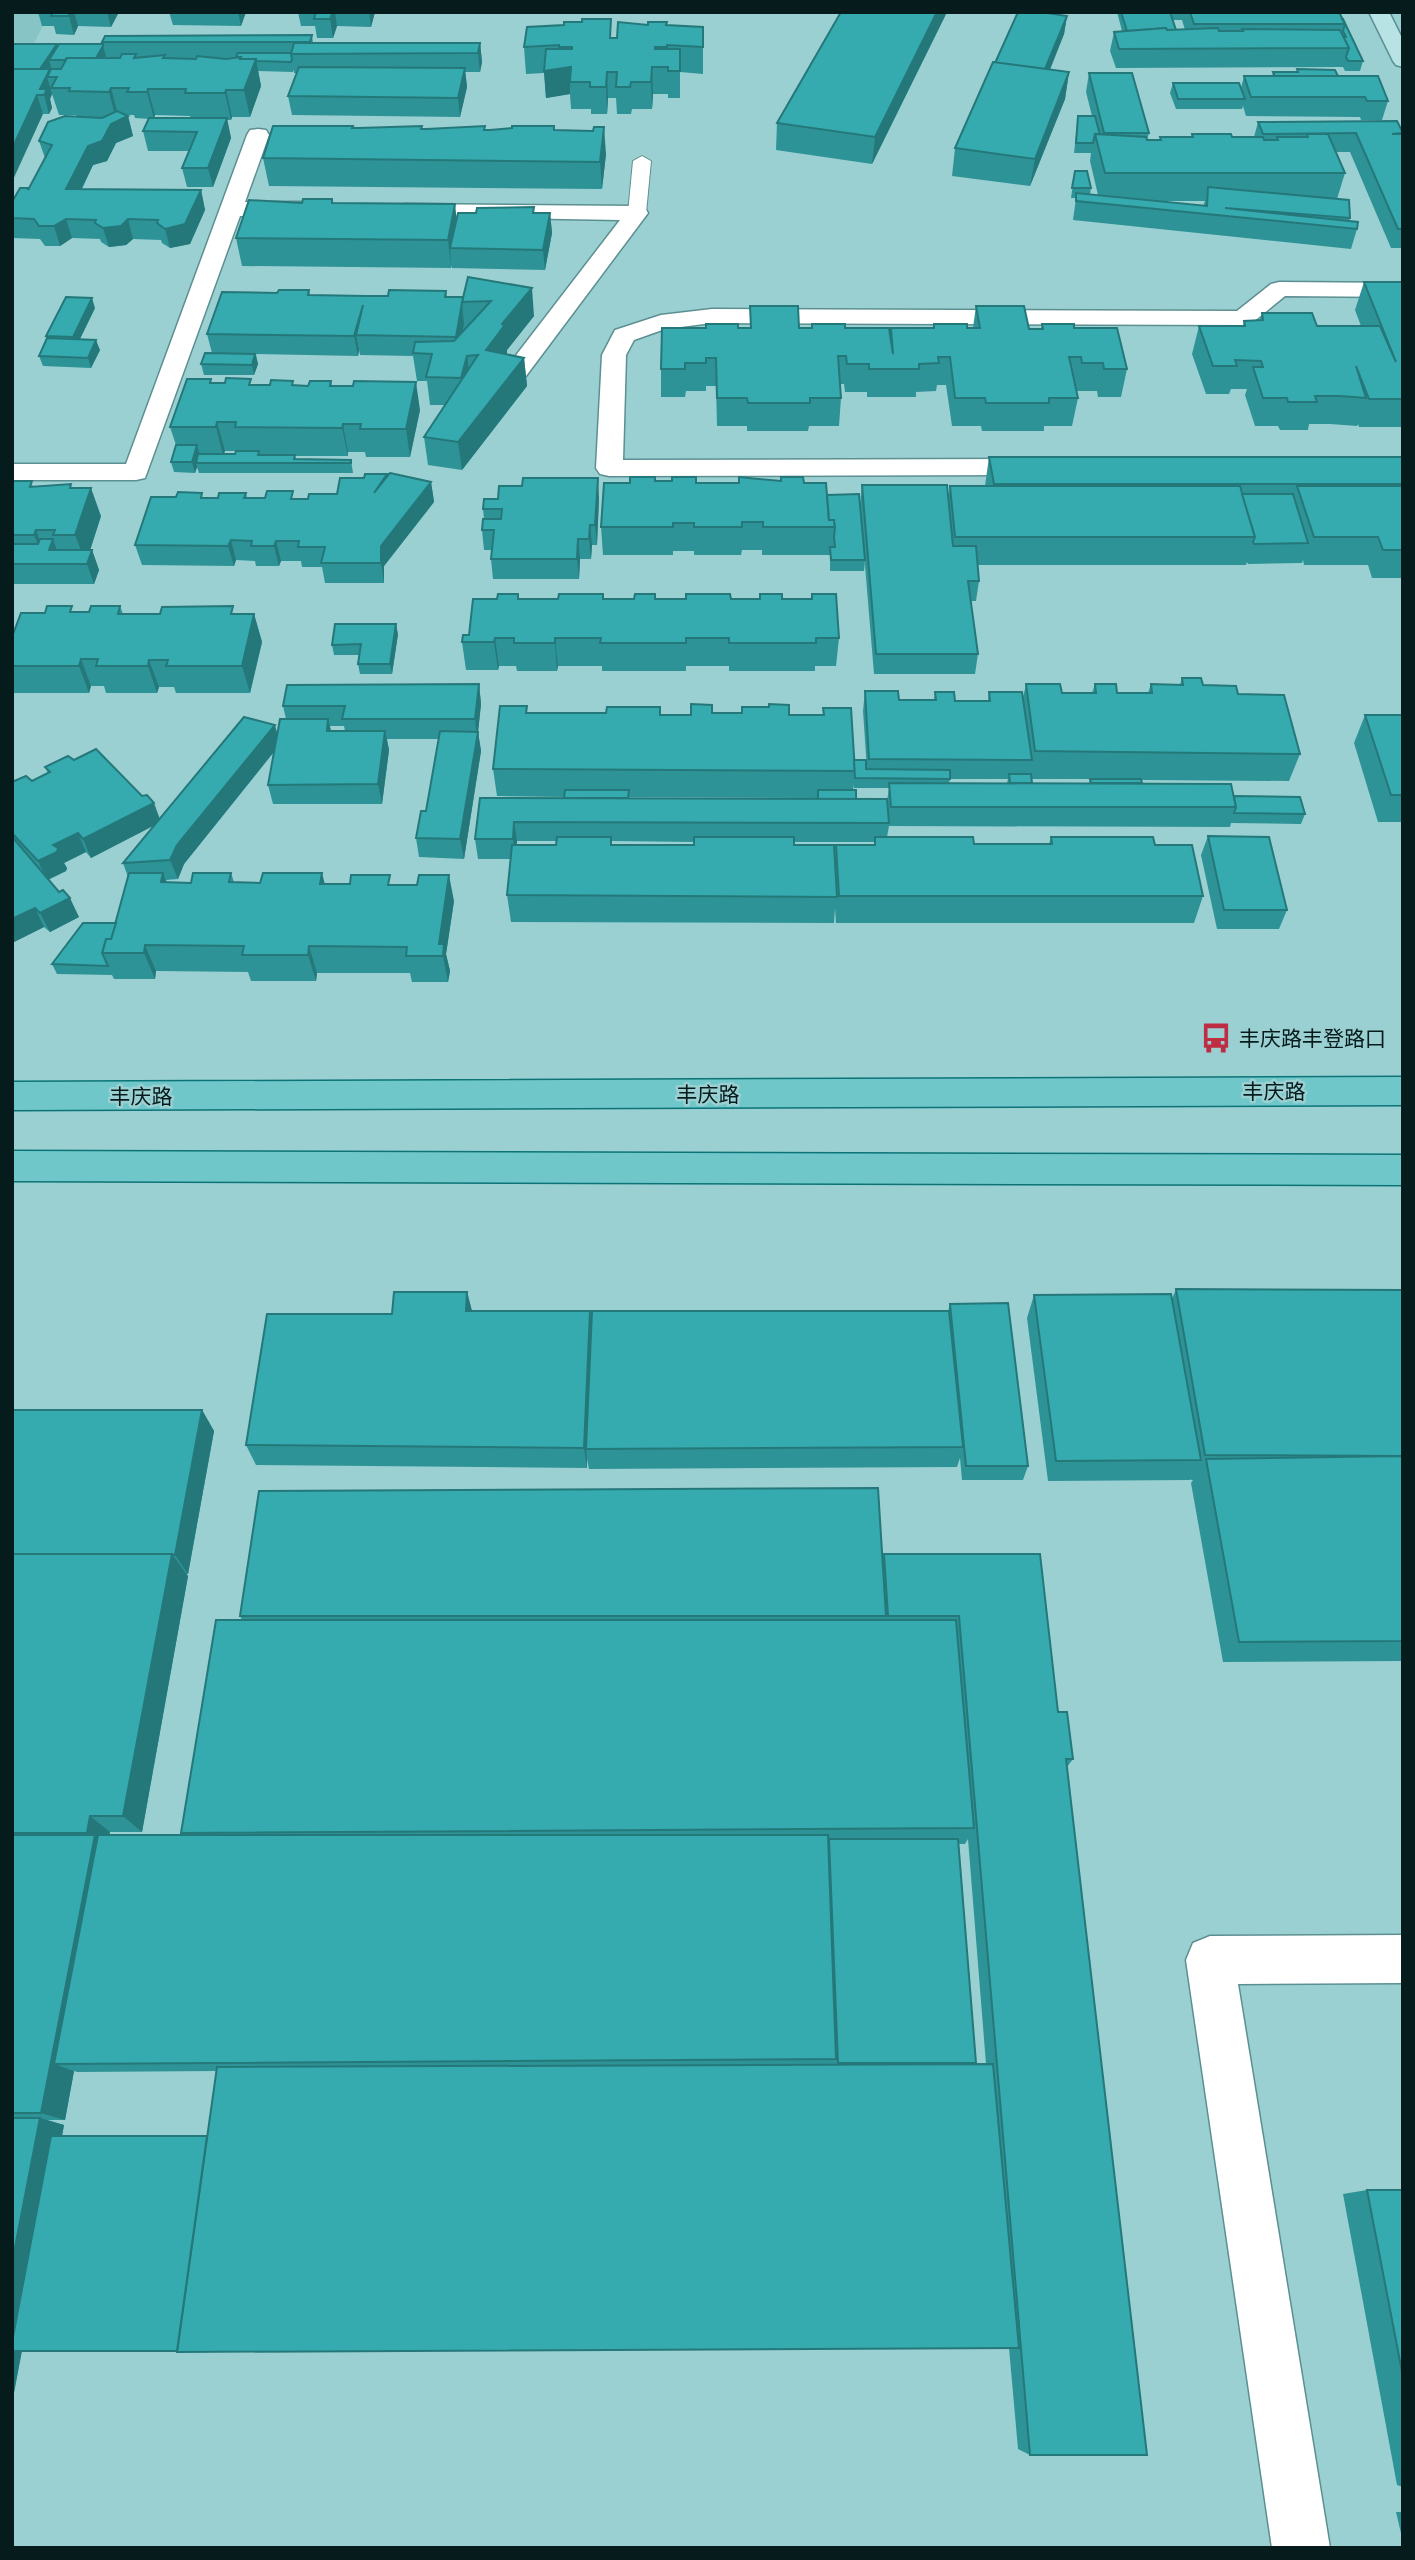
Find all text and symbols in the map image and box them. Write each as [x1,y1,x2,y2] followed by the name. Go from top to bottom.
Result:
[1199,1021,1233,1055] bus stop icon: 丰庆路丰登路口
[1239,1027,1386,1050] place label: 丰庆路丰登路口
[1243,1080,1306,1103] street label: 丰庆路
[677,1083,740,1106] street label: 丰庆路
[110,1085,173,1108] street label: 丰庆路

